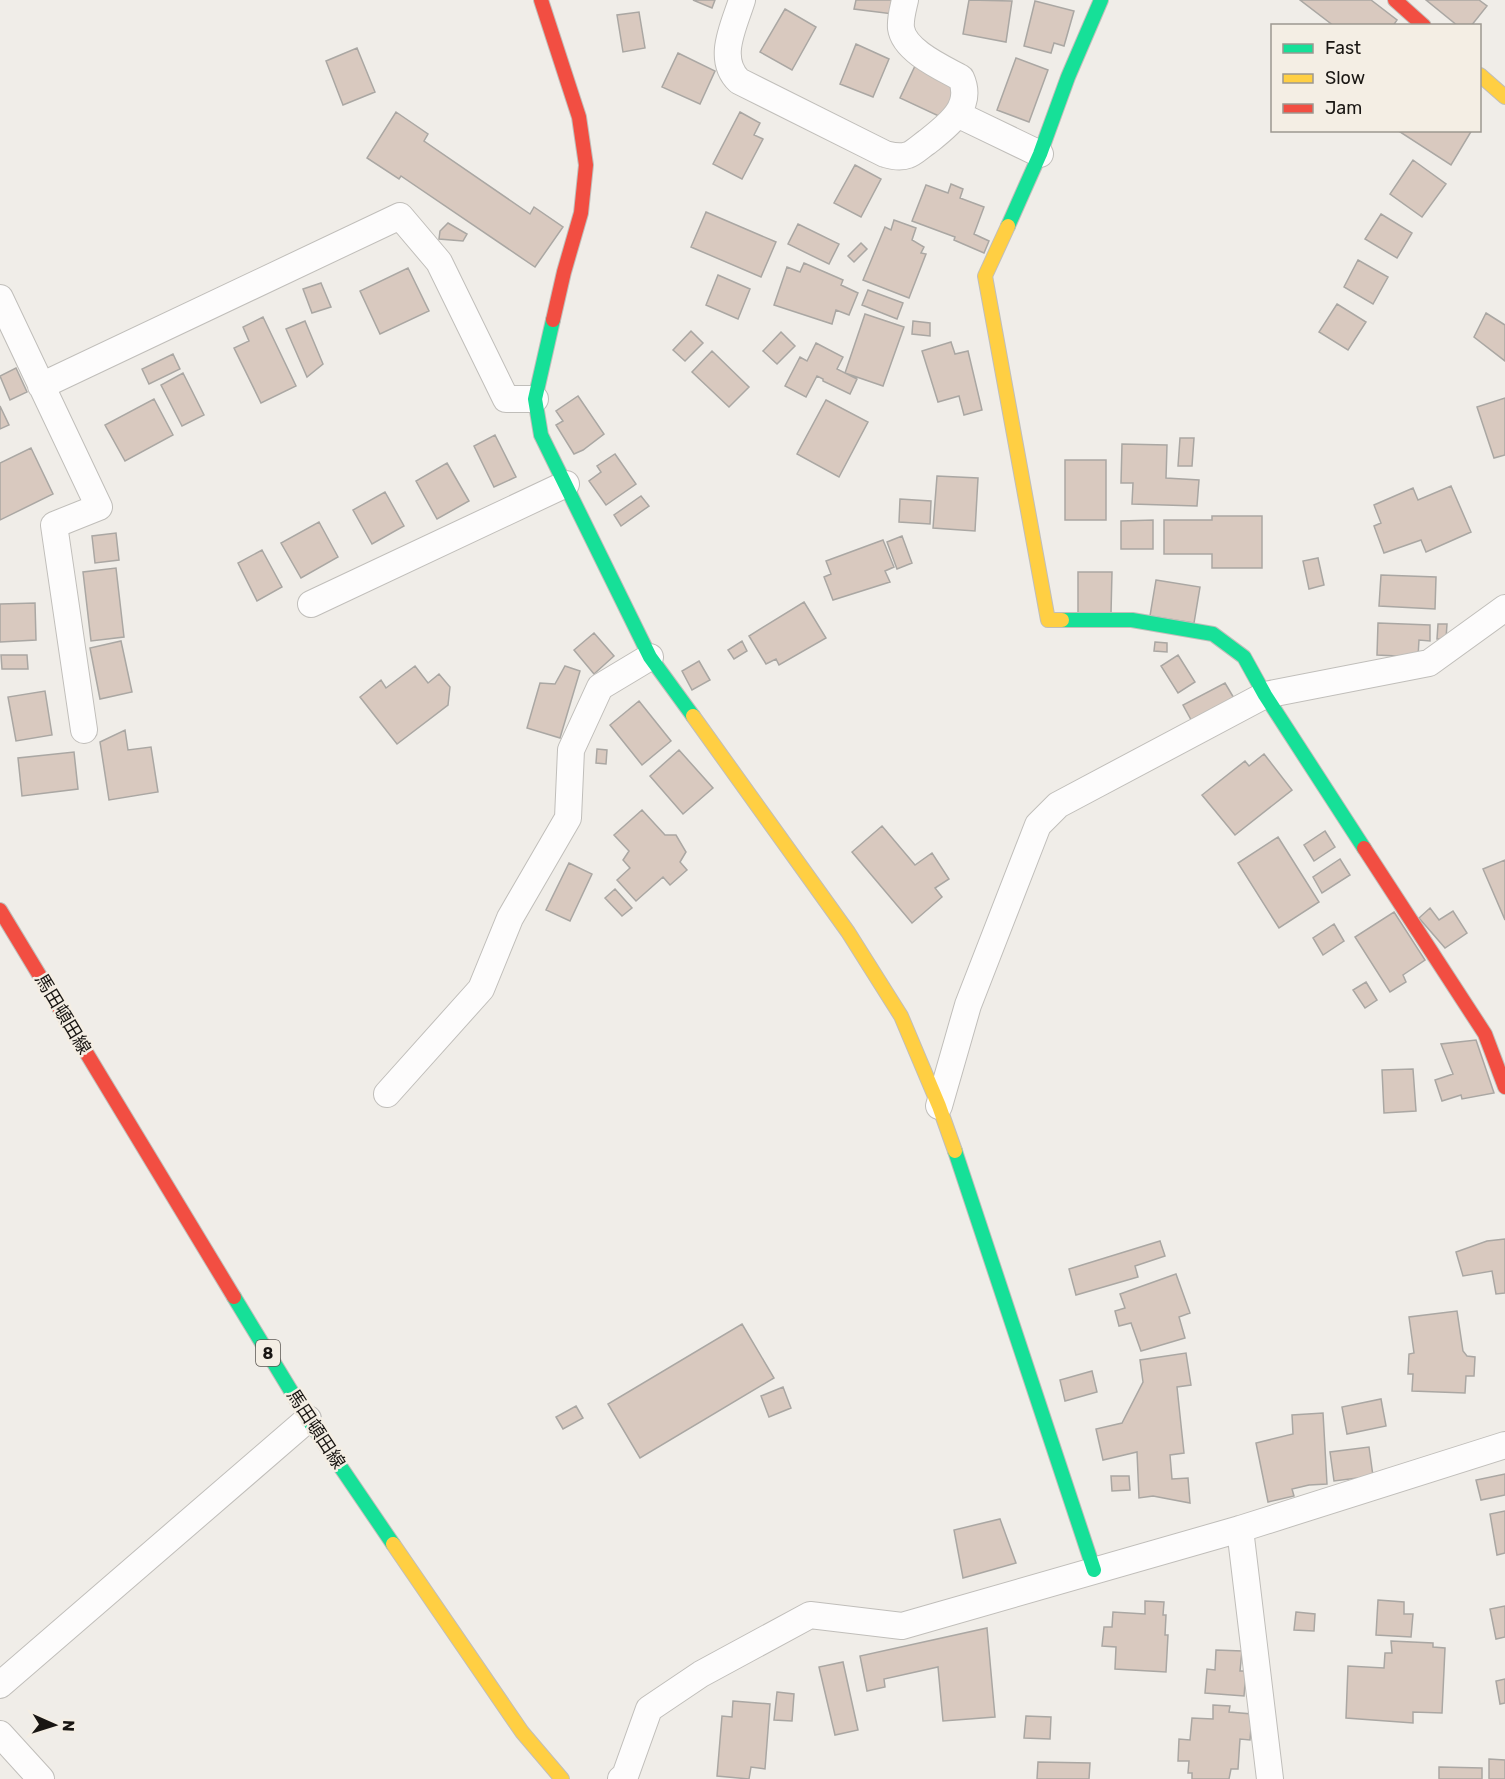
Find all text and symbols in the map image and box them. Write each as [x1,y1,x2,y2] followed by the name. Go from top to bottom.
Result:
[1271,24,1481,132] legend
[1325,37,1361,59] text: Fast
[1325,67,1365,89] text: Slow
[1325,97,1362,119] text: Jam
[30,970,96,1058] street label: 馬田頓田線
[256,1340,280,1366] road number: 8
[282,1385,350,1473] street label: 馬田頓田線
[24,1695,84,1755] north arrow
[59,1720,78,1732] text: N

